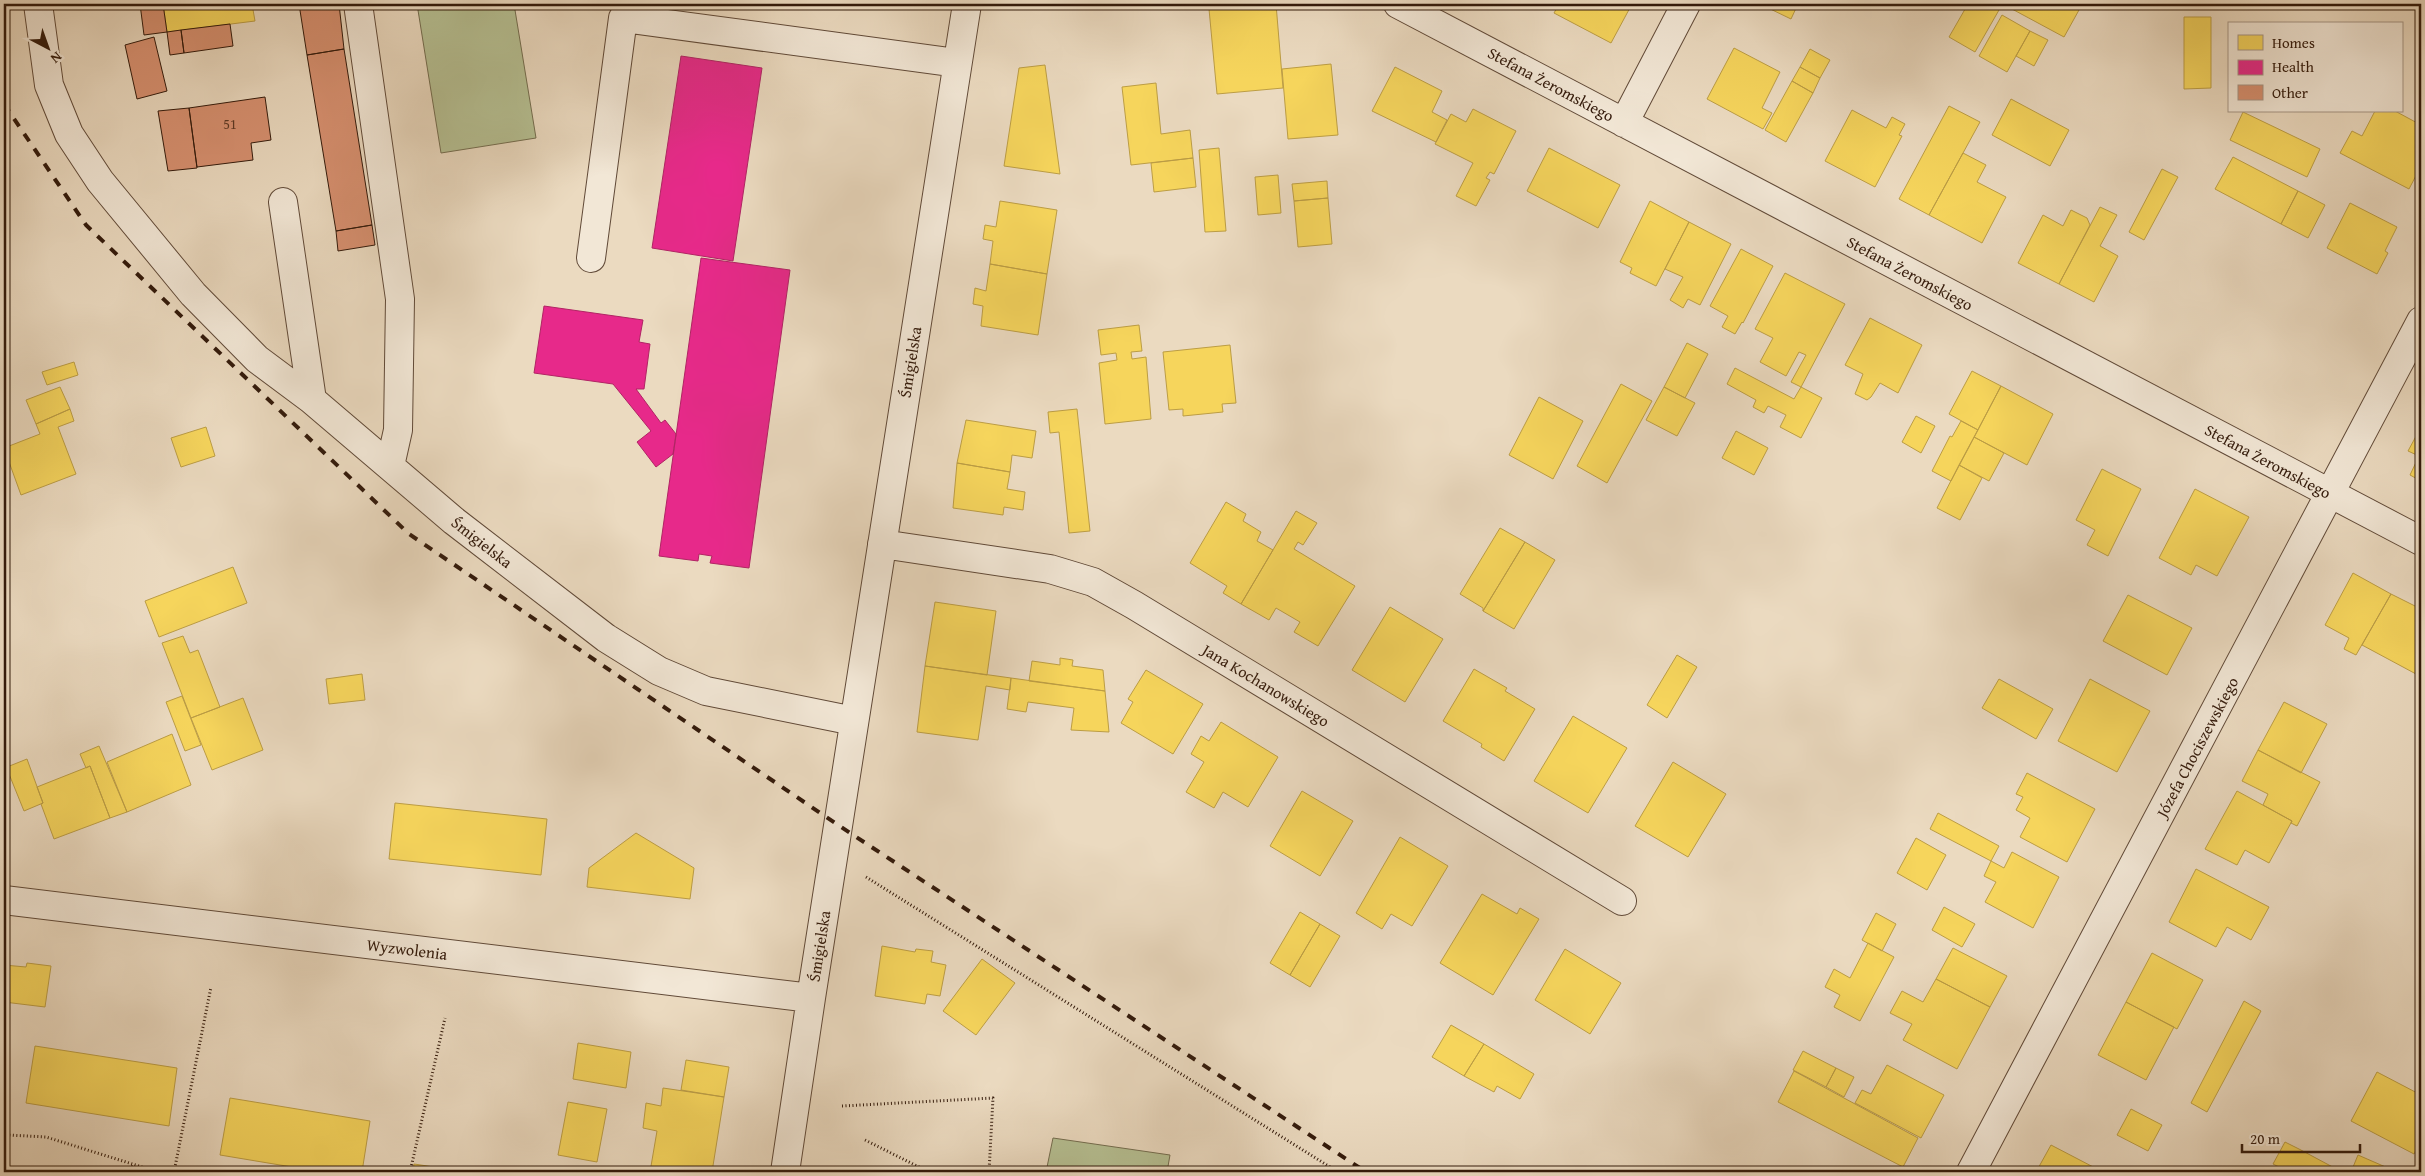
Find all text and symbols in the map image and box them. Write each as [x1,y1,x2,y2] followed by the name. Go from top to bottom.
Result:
[22,22,72,72] north arrow
[2228,22,2402,112] legend
[2272,32,2315,53] text: Homes
[1484,41,1618,127] street label: Stefana Żeromskiego
[46,47,67,69] text: N
[2272,56,2315,77] text: Health
[2272,82,2308,103] text: Other
[223,114,237,134] house number: 51
[1843,230,1977,316] street label: Stefana Żeromskiego
[893,324,928,399] street label: Śmigielska
[2201,418,2335,504] street label: Stefana Żeromskiego
[446,510,518,574] street label: Śmigielska
[1196,636,1334,733] street label: Jana Kochanowskiego
[2149,672,2244,823] street label: Józefa Chociszewskiego
[802,908,837,983] street label: Śmigielska
[365,932,449,966] street label: Wyzwolenia
[2242,1121,2360,1153] scale bar
[2250,1128,2281,1149] text: 20 m

